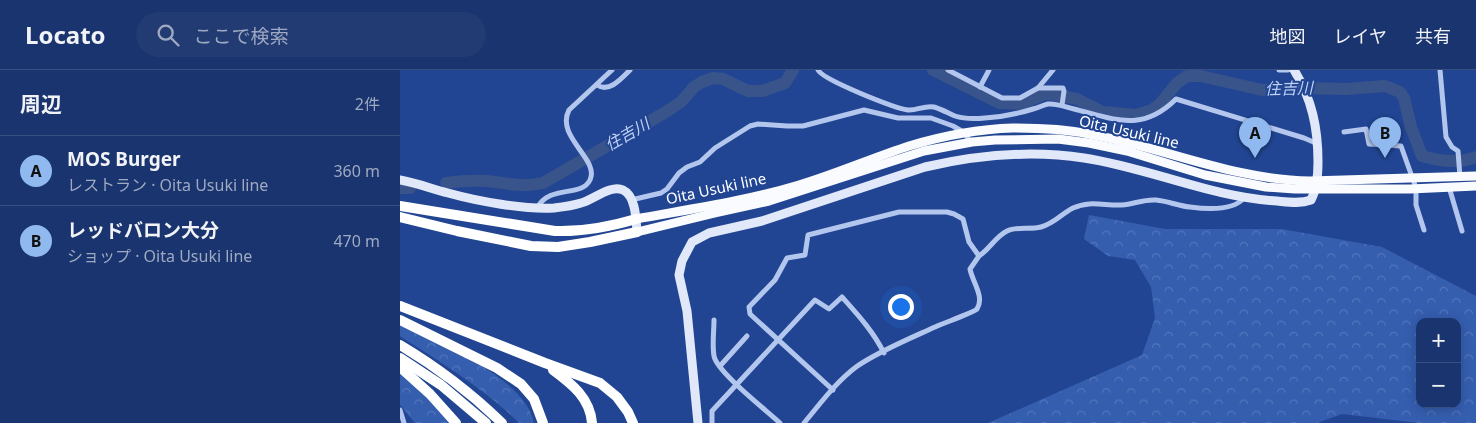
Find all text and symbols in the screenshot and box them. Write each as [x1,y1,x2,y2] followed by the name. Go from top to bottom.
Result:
[136,12,486,57] search box
[25,18,106,51] text: Locato
[154,21,182,49] icon: search
[194,23,289,49] text: ここで検索
[1270,24,1306,48] text: 地図
[1334,24,1387,48] text: レイヤ
[1415,24,1451,48] text: 共有
[1265,77,1315,99] water label: 住吉川
[20,90,62,118] text: 周辺
[355,93,380,115] text: 2件
[1077,110,1181,152] street label: Oita Usuki line
[601,111,655,156] water label: 住吉川
[1239,117,1271,158] pin: A
[1369,117,1401,158] pin: B
[67,146,181,172] text: MOS Burger
[30,160,42,182] text: A
[333,160,380,182] text: 360 m
[664,168,768,208] street label: Oita Usuki line
[67,174,268,196] text: レストラン · Oita Usuki line
[67,217,219,243] text: レッドバロン大分
[31,230,41,252] text: B
[333,230,380,252] text: 470 m
[67,245,252,267] text: ショップ · Oita Usuki line
[888,294,914,320] your location
[1416,318,1461,408] map controls
[1416,318,1461,363] button: +
[1416,363,1461,408] button: −

